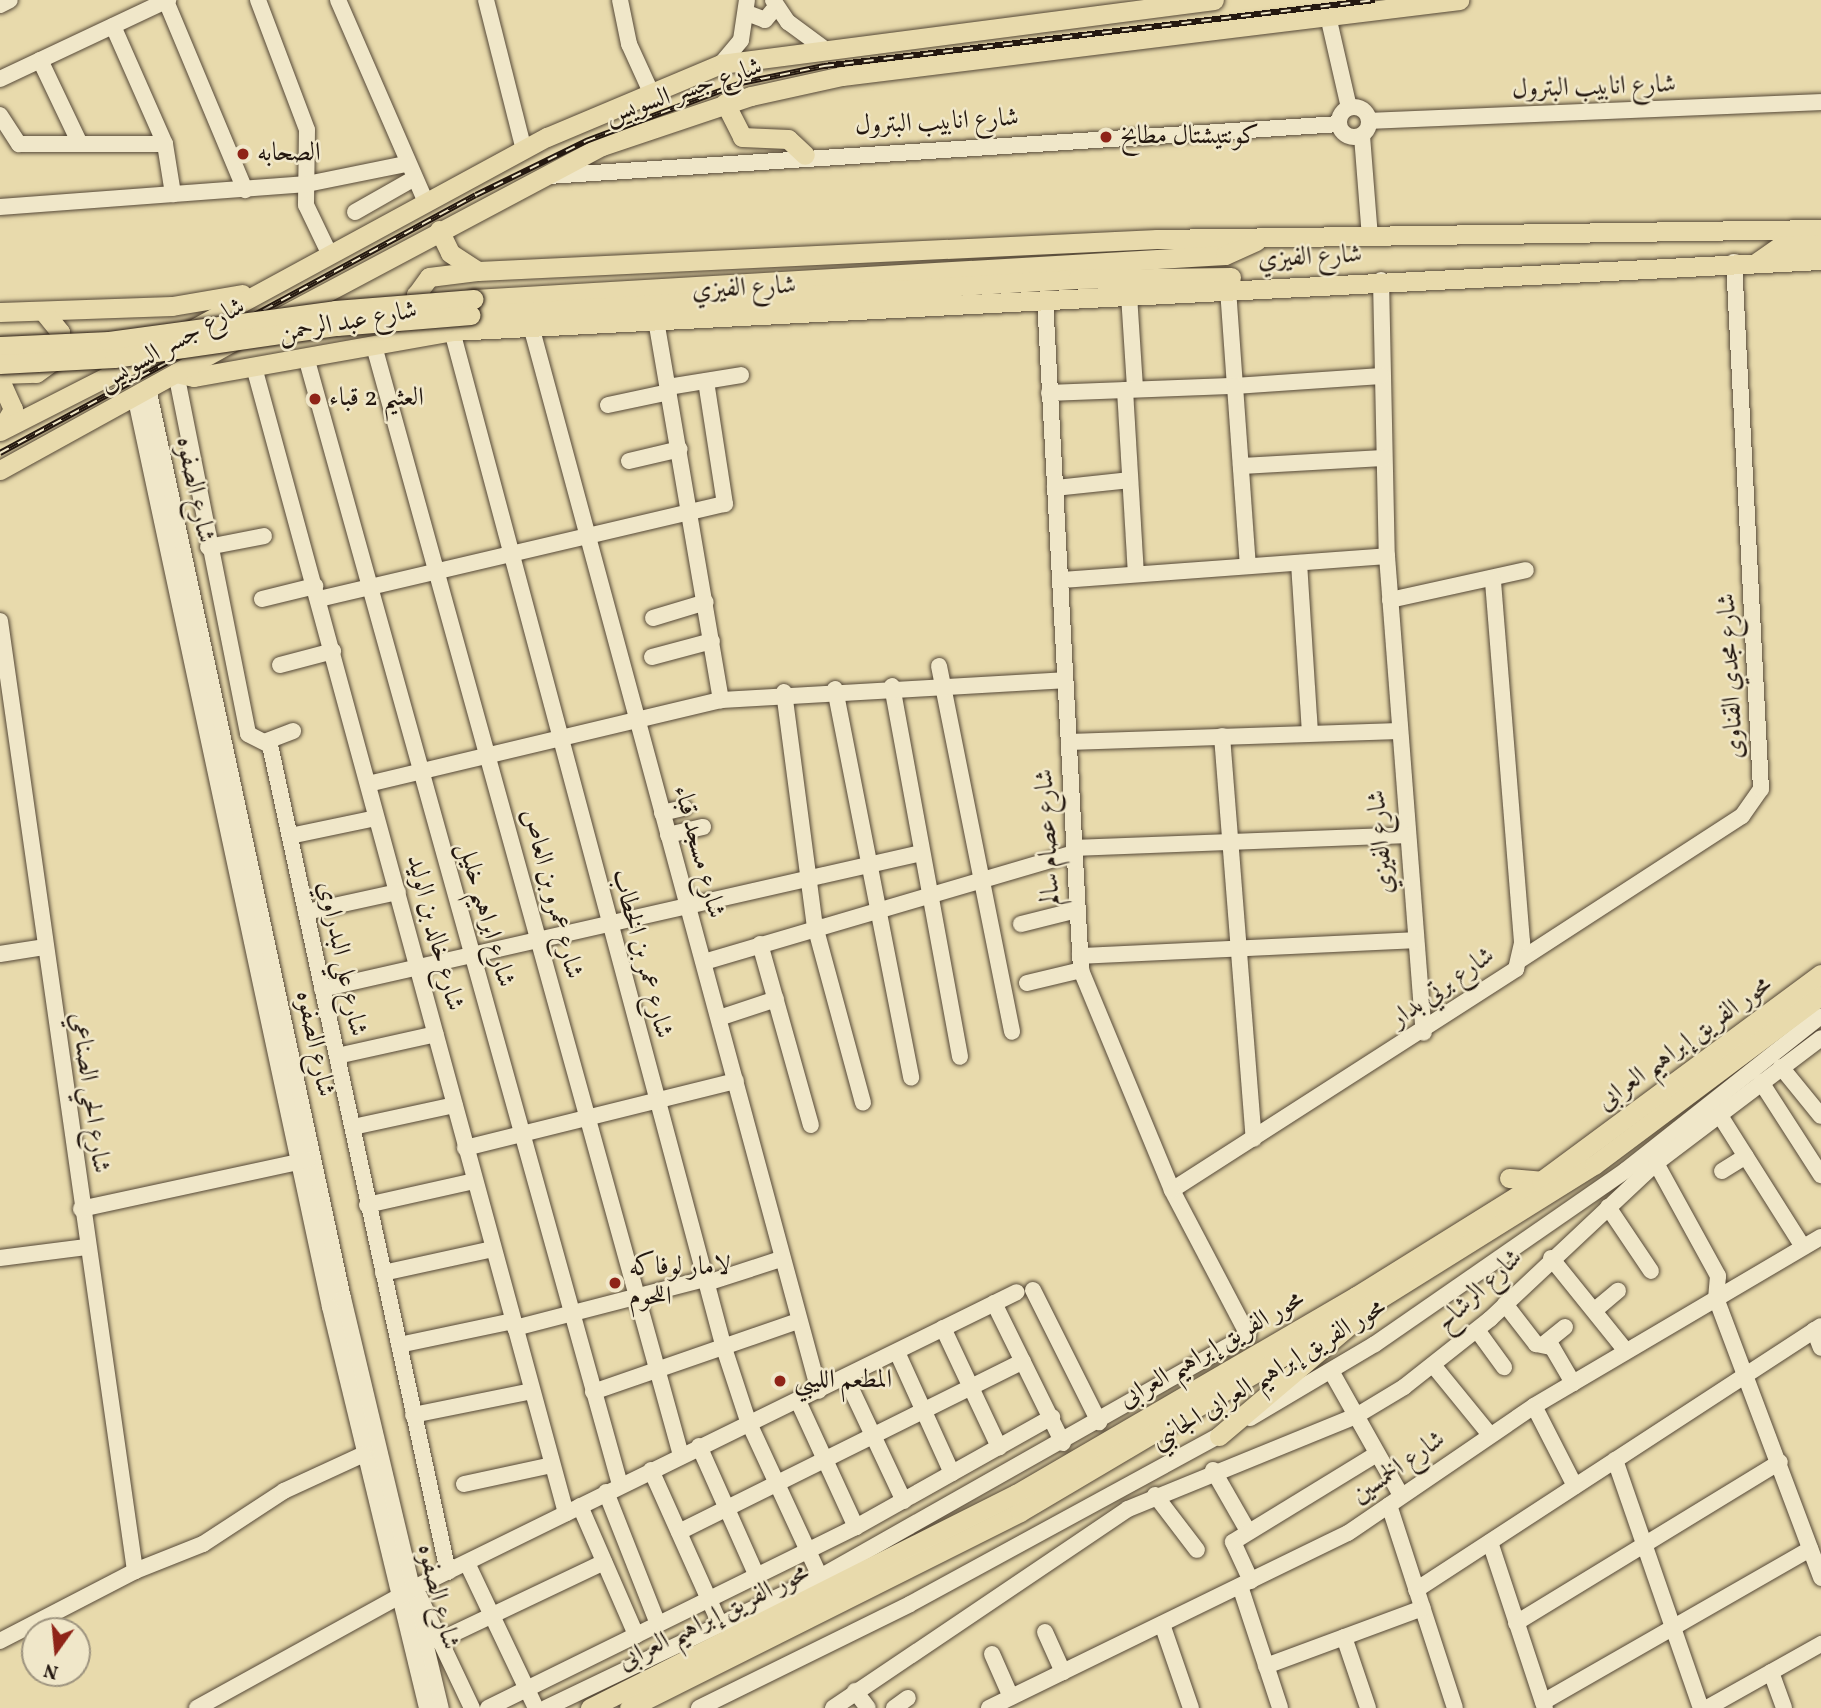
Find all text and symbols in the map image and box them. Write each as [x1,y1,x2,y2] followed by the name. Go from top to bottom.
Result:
[601,52,767,132] street label: شارع جسر السويس
[1511,70,1677,106] street label: شارع انابيب البترول
[854,103,1020,143] street label: شارع انابيب البترول
[1120,121,1259,153] place label: كونتيشتال مطابخ
[1098,129,1114,145] marker: كونتيشتال مطابخ
[257,138,321,170] place label: الصحابه
[235,146,251,162] marker: الصحابه
[1257,240,1363,276] street label: شارع الفيزي
[691,271,797,307] street label: شارع الفيزي
[93,292,251,398] street label: شارع جسر السويس
[276,295,420,351] street label: شارع عبد الرحمن
[329,383,424,415] place label: العثيم 2 قباء
[307,391,323,407] marker: العثيم 2 قباء
[168,434,220,546] street label: شارع الصفوه
[1712,592,1752,760] street label: شارع مجدي القناوى
[1030,768,1068,906] street label: شارع عصام سالم
[665,782,731,922] street label: شارع مسجد قباء
[1362,789,1402,895] street label: شارع الفيزي
[513,805,589,983] street label: شارع عمرو بن العاص
[449,839,521,991] street label: شارع ابراهيم خليل
[398,851,470,1015] street label: شارع خالد بن الوليد
[603,866,679,1042] street label: شارع عمر بن الخطاب
[309,878,373,1040] street label: شارع علي البدراوي
[1385,941,1501,1035] street label: شارع برتي بدار
[1591,970,1779,1118] street label: محور الفريق إبراهيم العرابى
[288,988,340,1100] street label: شارع الصفوه
[62,1011,116,1175] street label: شارع الحي الصناعي
[1430,1243,1530,1339] street label: شارع الرشاح
[629,1252,731,1314] place label: لامار لوفاكه اللحوم
[607,1275,623,1291] marker: لامار لوفاكه اللحوم
[1114,1284,1310,1416] street label: محور الفريق إبراهيم العرابى
[1146,1292,1392,1458] street label: محور الفريق إبراهيم العرابى الجانبي
[794,1365,892,1397] place label: المطعم الليبي
[772,1373,788,1389] marker: المطعم الليبي
[1346,1424,1452,1512] street label: شارع الخمسين
[409,1541,465,1653] street label: شارع الصفوه
[613,1558,815,1678] street label: محور الفريق إبراهيم العرابى
[21,1617,91,1687] north arrow
[41,1656,61,1685] text: N

